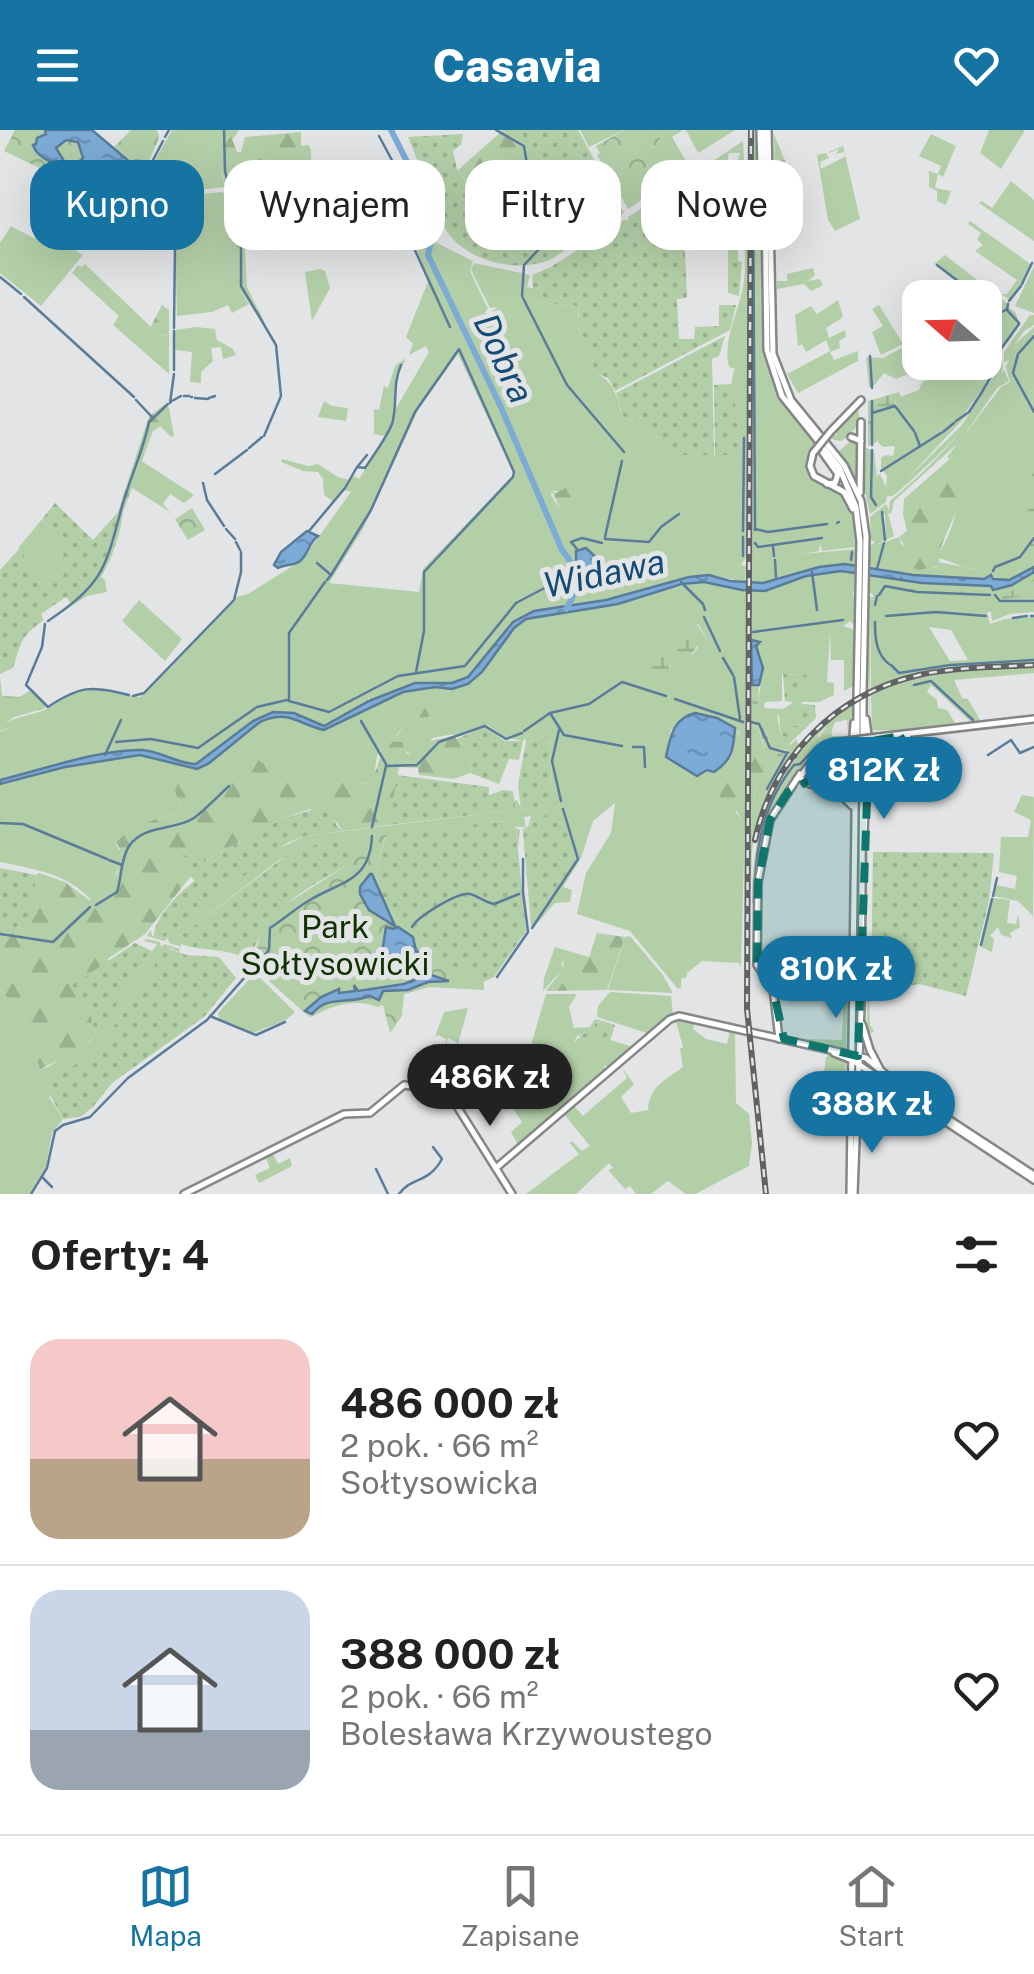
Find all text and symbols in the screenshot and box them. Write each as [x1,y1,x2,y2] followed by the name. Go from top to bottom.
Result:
[30,38,85,93] icon: menu
[949,38,1004,93] icon: heart
[433,39,601,92] text: Casavia
[30,160,204,250] chip: Kupno
[224,160,445,250] chip: Wynajem
[465,160,621,250] chip: Filtry
[641,160,803,250] chip: Nowe
[902,280,1002,380] north arrow
[902,280,1002,380] map controls
[466,307,542,409] water label: Dobra
[540,540,668,606] water label: Widawa
[792,737,976,822] pin: 812K zł
[827,751,941,788] text: 812K zł
[241,908,429,982] park label: Park Sołtysowicki
[744,936,928,1021] pin: 810K zł
[779,950,893,987] text: 810K zł
[398,1044,582,1129] pin: 486K zł
[429,1058,551,1095] text: 486K zł
[780,1071,964,1156] pin: 388K zł
[811,1085,933,1122] text: 388K zł
[949,1227,1004,1282] icon: filters
[30,1230,209,1279] text: Oferty: 4
[340,1378,560,1427] text: 486 000 zł
[110,1379,230,1499] icon: home
[949,1412,1004,1467] icon: heart
[340,1427,538,1464] text: 2 pok. · 66 m²
[340,1464,538,1501] text: Sołtysowicka
[340,1629,560,1678] text: 388 000 zł
[110,1630,230,1750] icon: home
[949,1663,1004,1718] icon: heart
[340,1678,538,1715] text: 2 pok. · 66 m²
[340,1715,713,1752] text: Bolesława Krzywoustego
[130,1859,202,1952] tab: Mapa
[461,1859,580,1952] tab: Zapisane
[839,1859,904,1952] tab: Start

